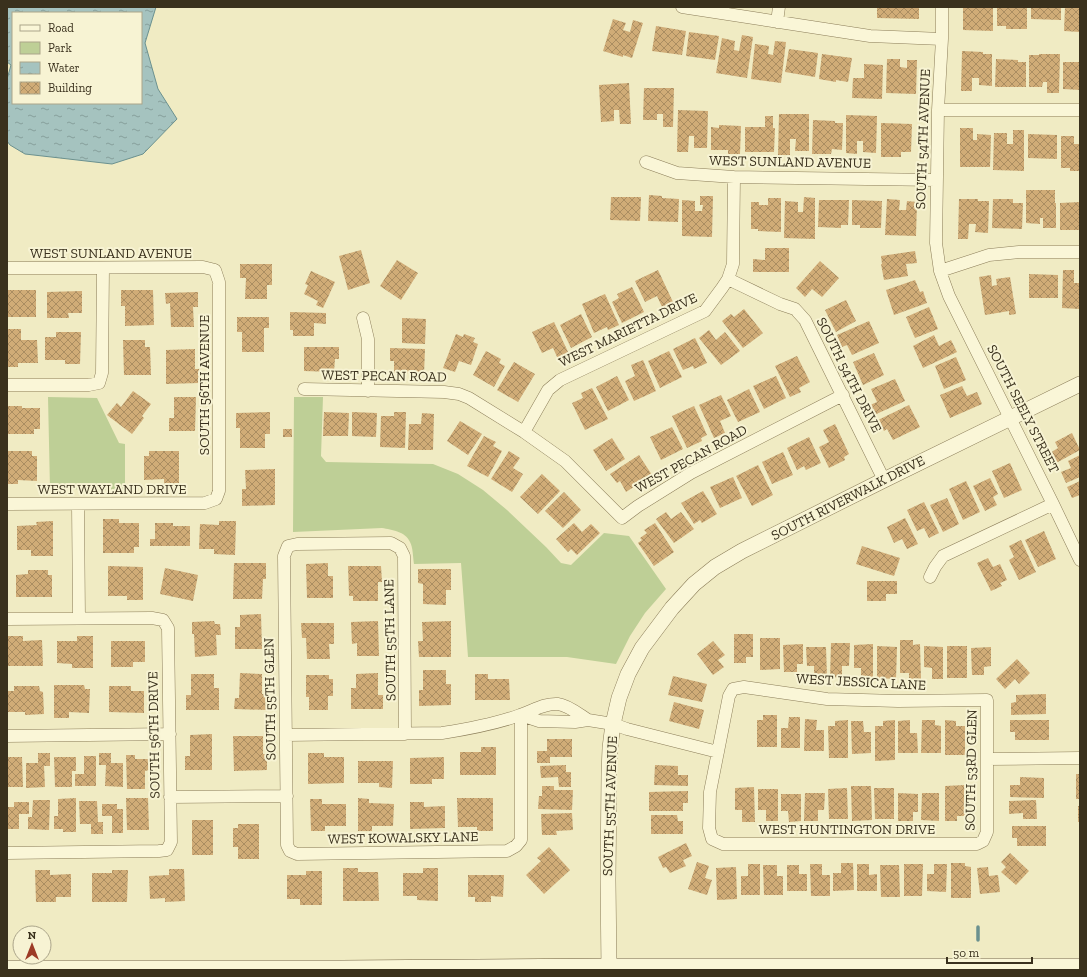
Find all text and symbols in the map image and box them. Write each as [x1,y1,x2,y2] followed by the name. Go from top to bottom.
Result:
[12,12,142,104] legend
[48,21,74,35] text: Road
[48,41,73,55] text: Park
[48,61,80,75] text: Water
[912,68,934,210] street label: SOUTH 54TH AVENUE
[48,81,92,95] text: Building
[709,152,871,172] street label: WEST SUNLAND AVENUE
[30,245,192,262] street label: WEST SUNLAND AVENUE
[556,289,700,371] street label: WEST MARIETTA DRIVE
[196,315,213,455] street label: SOUTH 56TH AVENUE
[813,315,885,435] street label: SOUTH 54TH DRIVE
[983,342,1063,476] street label: SOUTH SEELY STREET
[321,366,447,386] street label: WEST PECAN ROAD
[632,421,750,497] street label: WEST PECAN ROAD
[768,452,928,544] street label: SOUTH RIVERWALK DRIVE
[37,481,187,498] street label: WEST WAYLAND DRIVE
[380,579,400,701] street label: SOUTH 55TH LANE
[260,638,280,760] street label: SOUTH 55TH GLEN
[796,670,926,694] street label: WEST JESSICA LANE
[144,671,164,799] street label: SOUTH 56TH DRIVE
[961,709,981,831] street label: SOUTH 53RD GLEN
[599,736,621,876] street label: SOUTH 55TH AVENUE
[759,821,935,838] street label: WEST HUNTINGTON DRIVE
[327,828,479,848] street label: WEST KOWALSKY LANE
[12,925,52,965] north arrow
[28,929,37,942] text: N
[947,939,1032,965] scale bar
[953,946,980,960] text: 50 m

